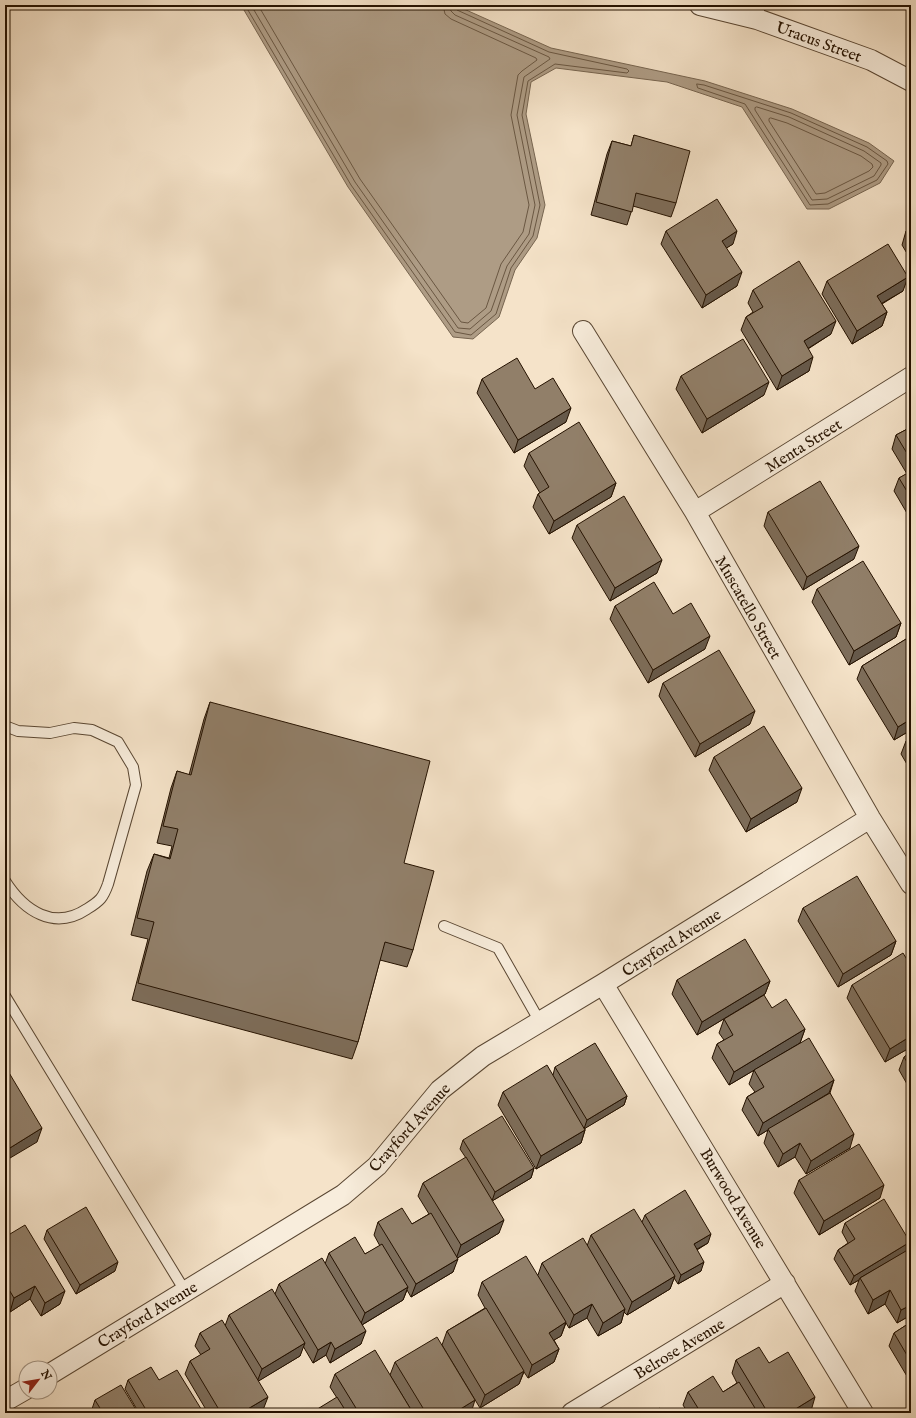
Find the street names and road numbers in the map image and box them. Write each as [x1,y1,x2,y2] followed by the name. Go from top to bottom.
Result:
[773,18,864,68] street label: Uracus Street
[762,415,846,478] street label: Menta Street
[710,553,785,664] street label: Muscatello Street
[619,905,725,982] street label: Crayford Avenue
[365,1080,456,1177] street label: Crayford Avenue
[695,1145,770,1253] street label: Burwood Avenue
[94,1278,202,1353] street label: Crayford Avenue
[631,1315,729,1385] street label: Belrose Avenue

